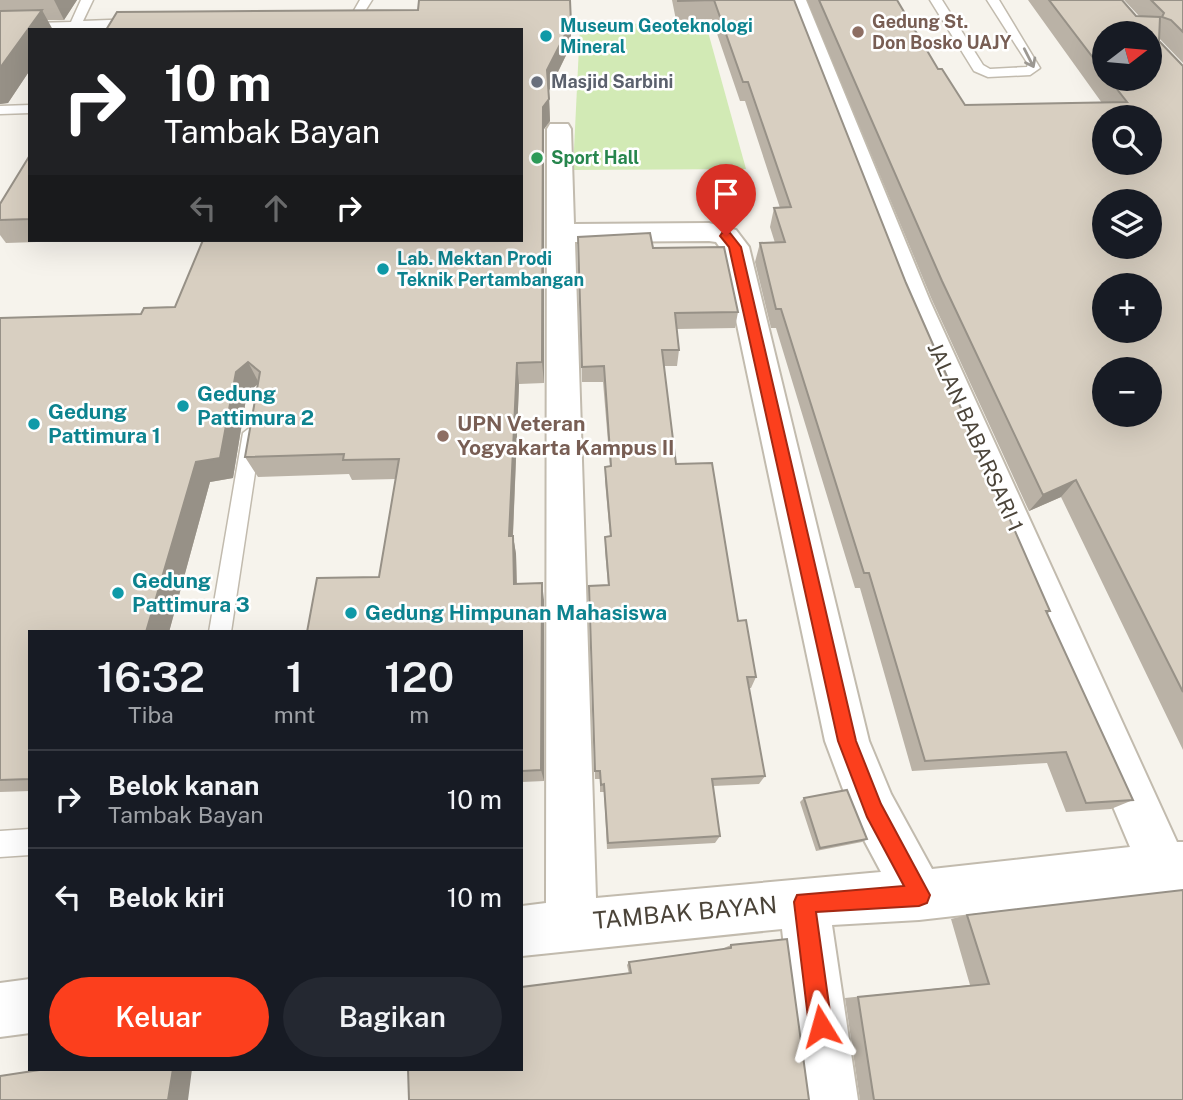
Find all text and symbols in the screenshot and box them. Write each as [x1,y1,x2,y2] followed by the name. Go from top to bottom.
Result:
[872,11,1012,53] place label: Gedung St. Don Bosko UAJY
[560,15,753,57] place label: Museum Geoteknologi Mineral
[1092,21,1162,91] north arrow
[1092,21,1162,427] map controls
[850,24,866,40] marker: Gedung St. Don Bosko UAJY
[538,28,554,44] marker: Museum Geoteknologi Mineral
[1022,47,1036,68] one-way arrow
[164,54,271,112] text: 10 m
[49,56,140,147] icon: right
[551,71,673,92] place label: Masjid Sarbini
[529,74,545,90] marker: Masjid Sarbini
[1092,105,1162,175] button: search
[164,113,380,150] text: Tambak Bayan
[551,147,639,168] place label: Sport Hall
[529,150,545,166] marker: Sport Hall
[696,164,756,236] pin
[707,175,745,213] icon: arrive
[184,189,222,227] icon: left
[257,189,295,227] icon: ahead
[330,189,368,227] icon: right
[1092,189,1162,259] button: layers
[397,248,584,290] place label: Lab. Mektan Prodi Teknik Pertambangan
[375,261,391,277] marker: Lab. Mektan Prodi Teknik Pertambangan
[1092,273,1162,343] button: +
[922,338,1028,535] street label: JALAN BABARSARI 1
[1092,357,1162,427] button: −
[197,381,314,430] place label: Gedung Pattimura 2
[175,398,191,414] marker: Gedung Pattimura 2
[48,399,161,448] place label: Gedung Pattimura 1
[457,411,675,460] place label: UPN Veteran Yogyakarta Kampus II
[26,416,42,432] marker: Gedung Pattimura 1
[435,428,451,444] marker: UPN Veteran Yogyakarta Kampus II
[132,568,250,617] place label: Gedung Pattimura 3
[110,585,126,601] marker: Gedung Pattimura 3
[365,600,667,625] place label: Gedung Himpunan Mahasiswa
[343,605,359,621] marker: Gedung Himpunan Mahasiswa
[97,652,205,701] text: 16:32
[286,652,303,701] text: 1
[384,652,454,701] text: 120
[128,701,174,728] text: Tiba
[274,701,315,728] text: mnt
[409,701,429,728] text: m
[108,770,259,801] text: Belok kanan
[49,780,87,818] icon: right
[447,784,502,815] text: 10 m
[108,801,263,828] text: Tambak Bayan
[49,878,87,916] icon: left
[108,882,224,913] text: Belok kiri
[447,882,502,913] text: 10 m
[592,890,778,934] street label: TAMBAK BAYAN
[49,977,269,1057] button: Keluar
[283,977,502,1057] button: Bagikan
[784,989,858,1063] position arrow

